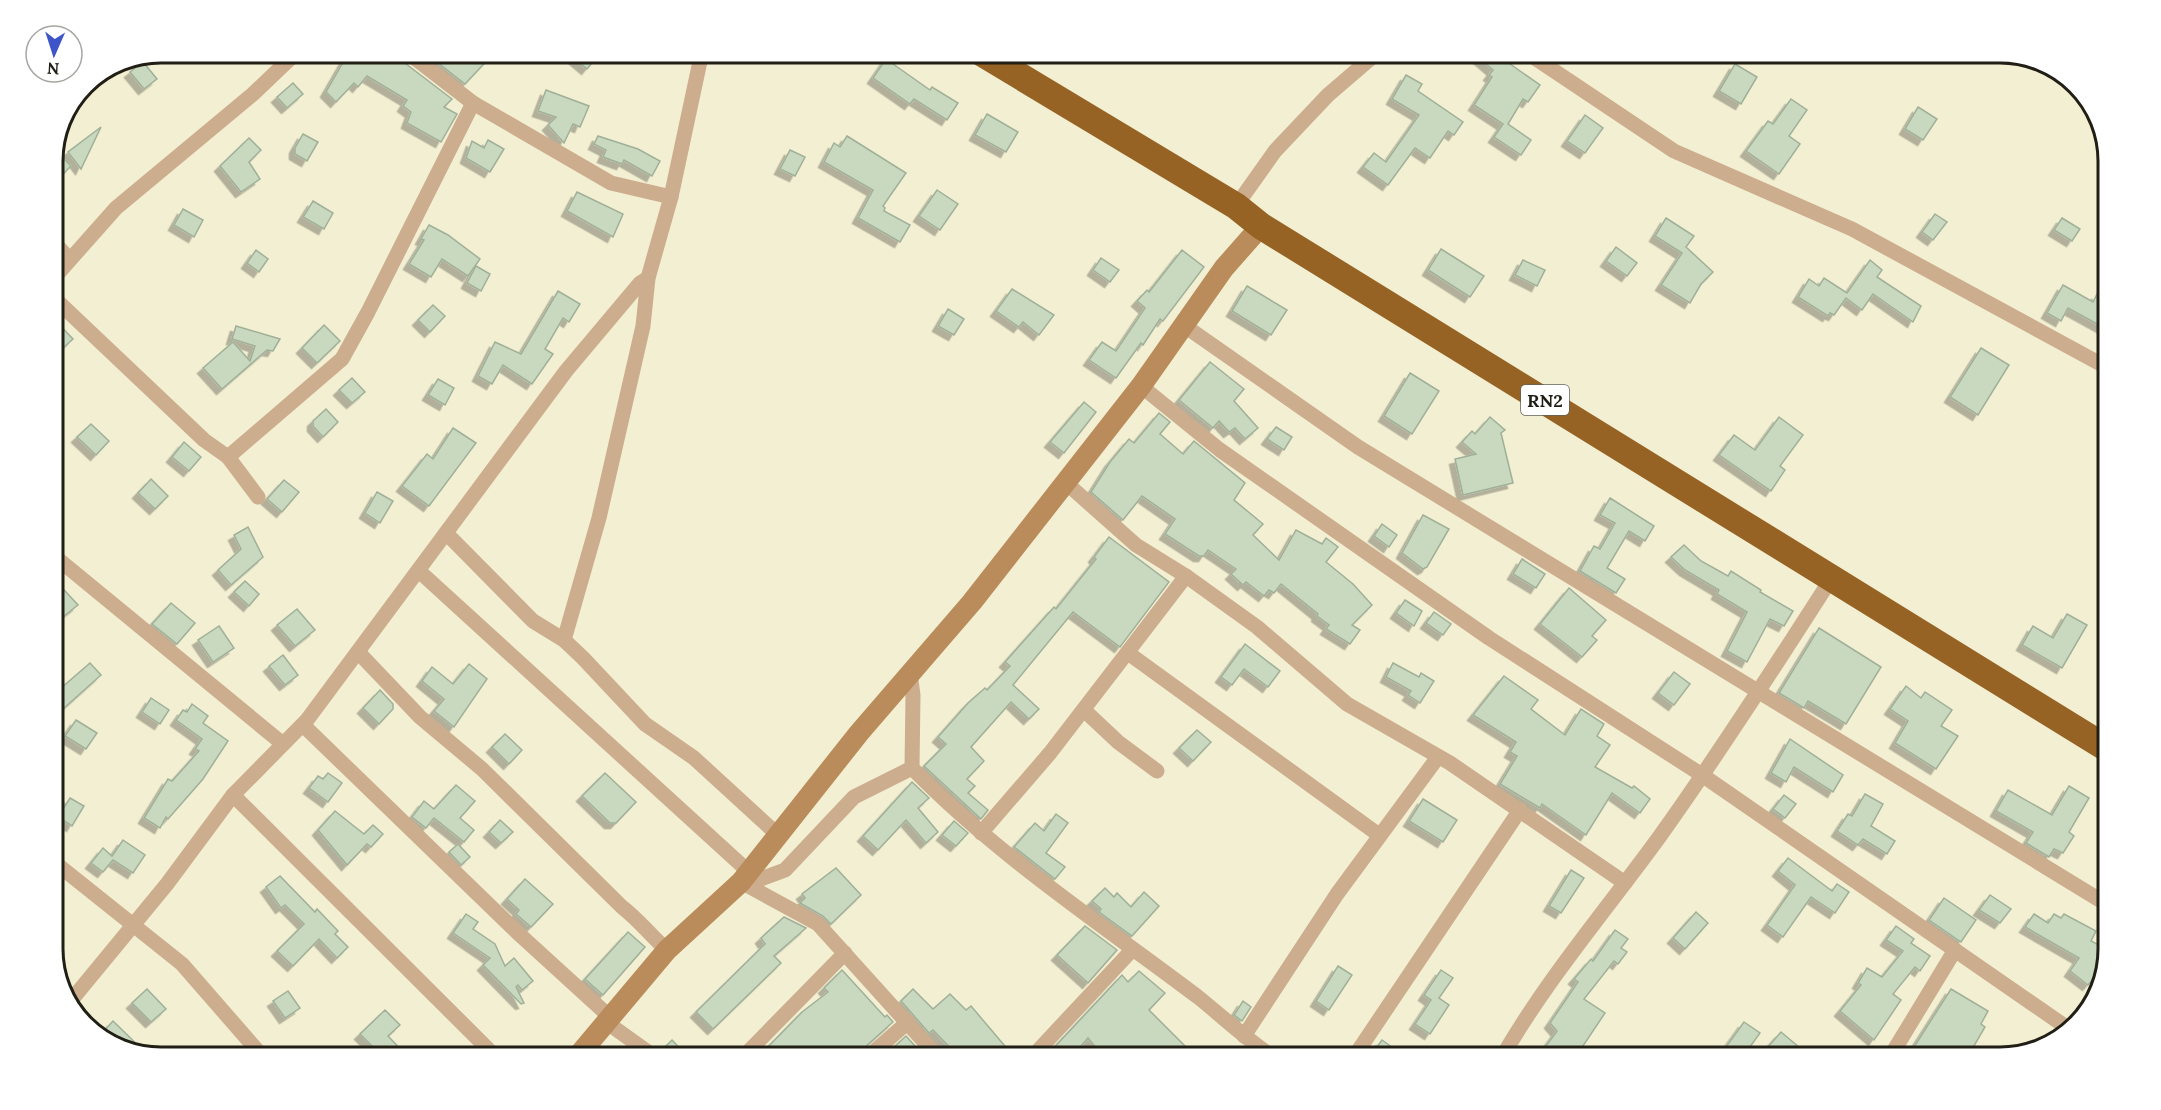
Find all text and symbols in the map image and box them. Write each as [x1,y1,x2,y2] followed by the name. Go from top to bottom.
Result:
[24,24,84,84] north arrow
[47,59,60,79] text: N
[1521,385,1569,415] road number: RN2

